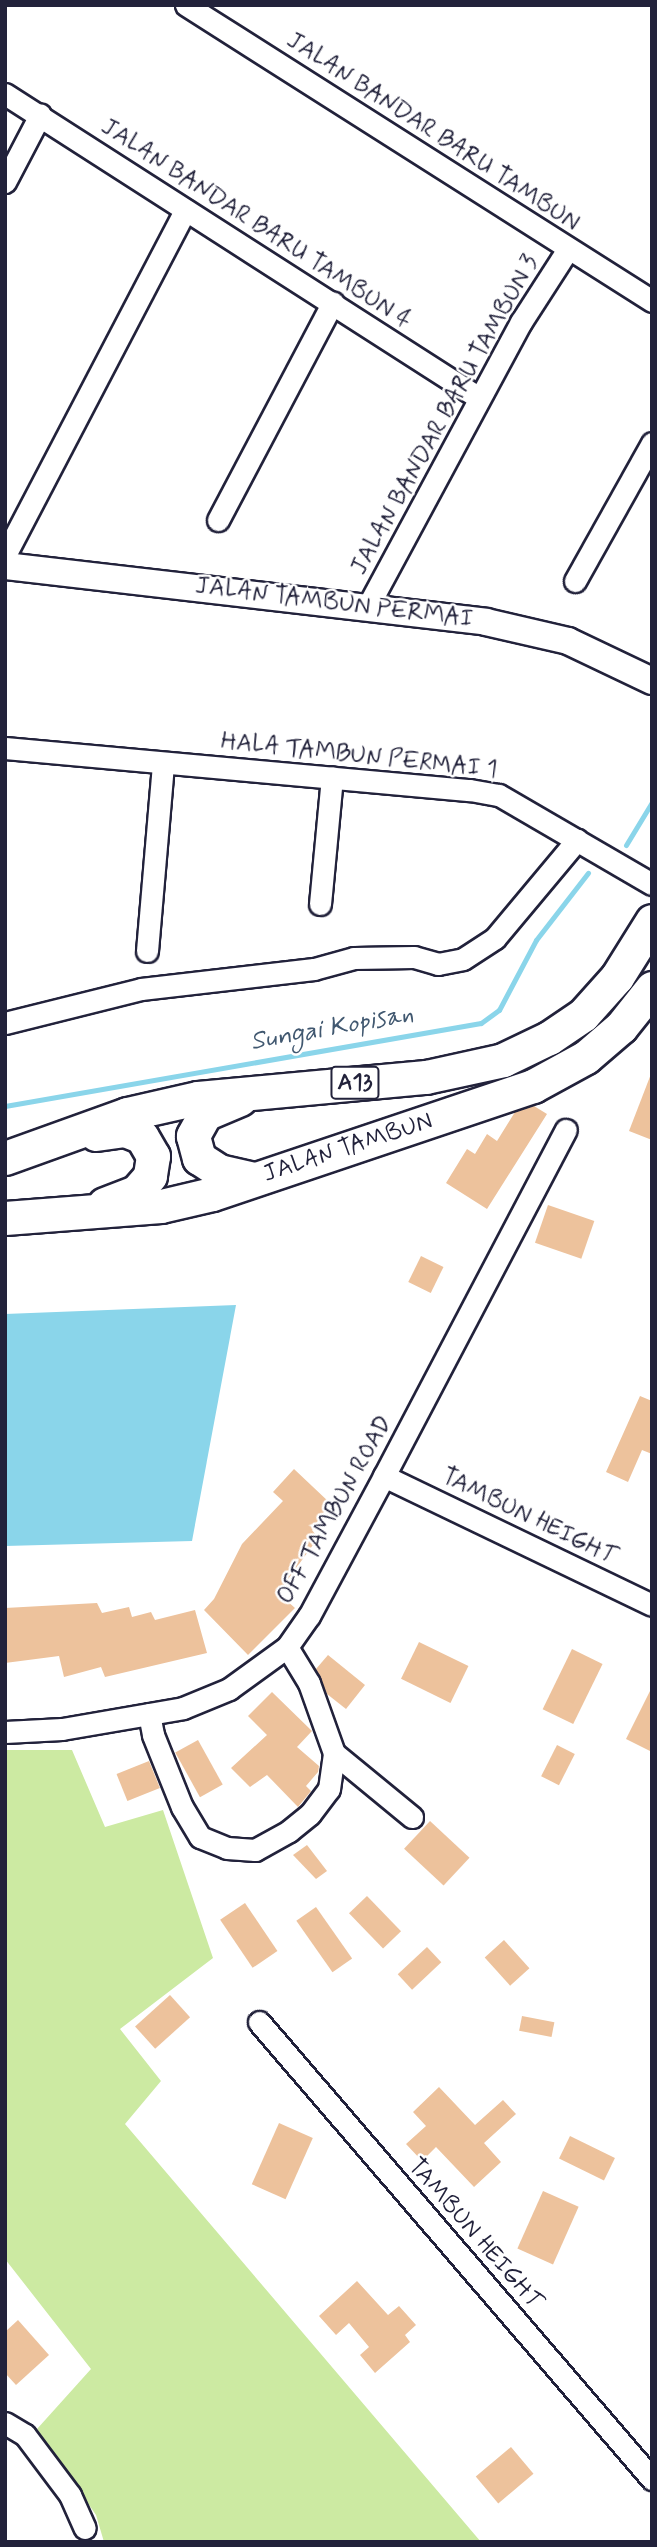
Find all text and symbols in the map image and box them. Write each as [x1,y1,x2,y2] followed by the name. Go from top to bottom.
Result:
[282,27,584,237] street label: JALAN BANDAR BARU TAMBUN
[96,113,416,335] street label: JALAN BANDAR BARU TAMBUN 4
[345,251,545,579] street label: JALAN BANDAR BARU TAMBUN 3
[200,572,468,634] street label: JALAN TAMBUN PERMAI
[223,728,495,784] street label: HALA TAMBUN PERMAI 1
[248,999,416,1059] water label: Sungai Kopisan
[329,1064,381,1102] road number: A13
[260,1107,436,1189] street label: JALAN TAMBUN
[271,1410,399,1610] street label: OFF TAMBUN ROAD
[436,1462,622,1572] street label: TAMBUN HEIGHT
[401,2152,549,2316] street label: TAMBUN HEIGHT

